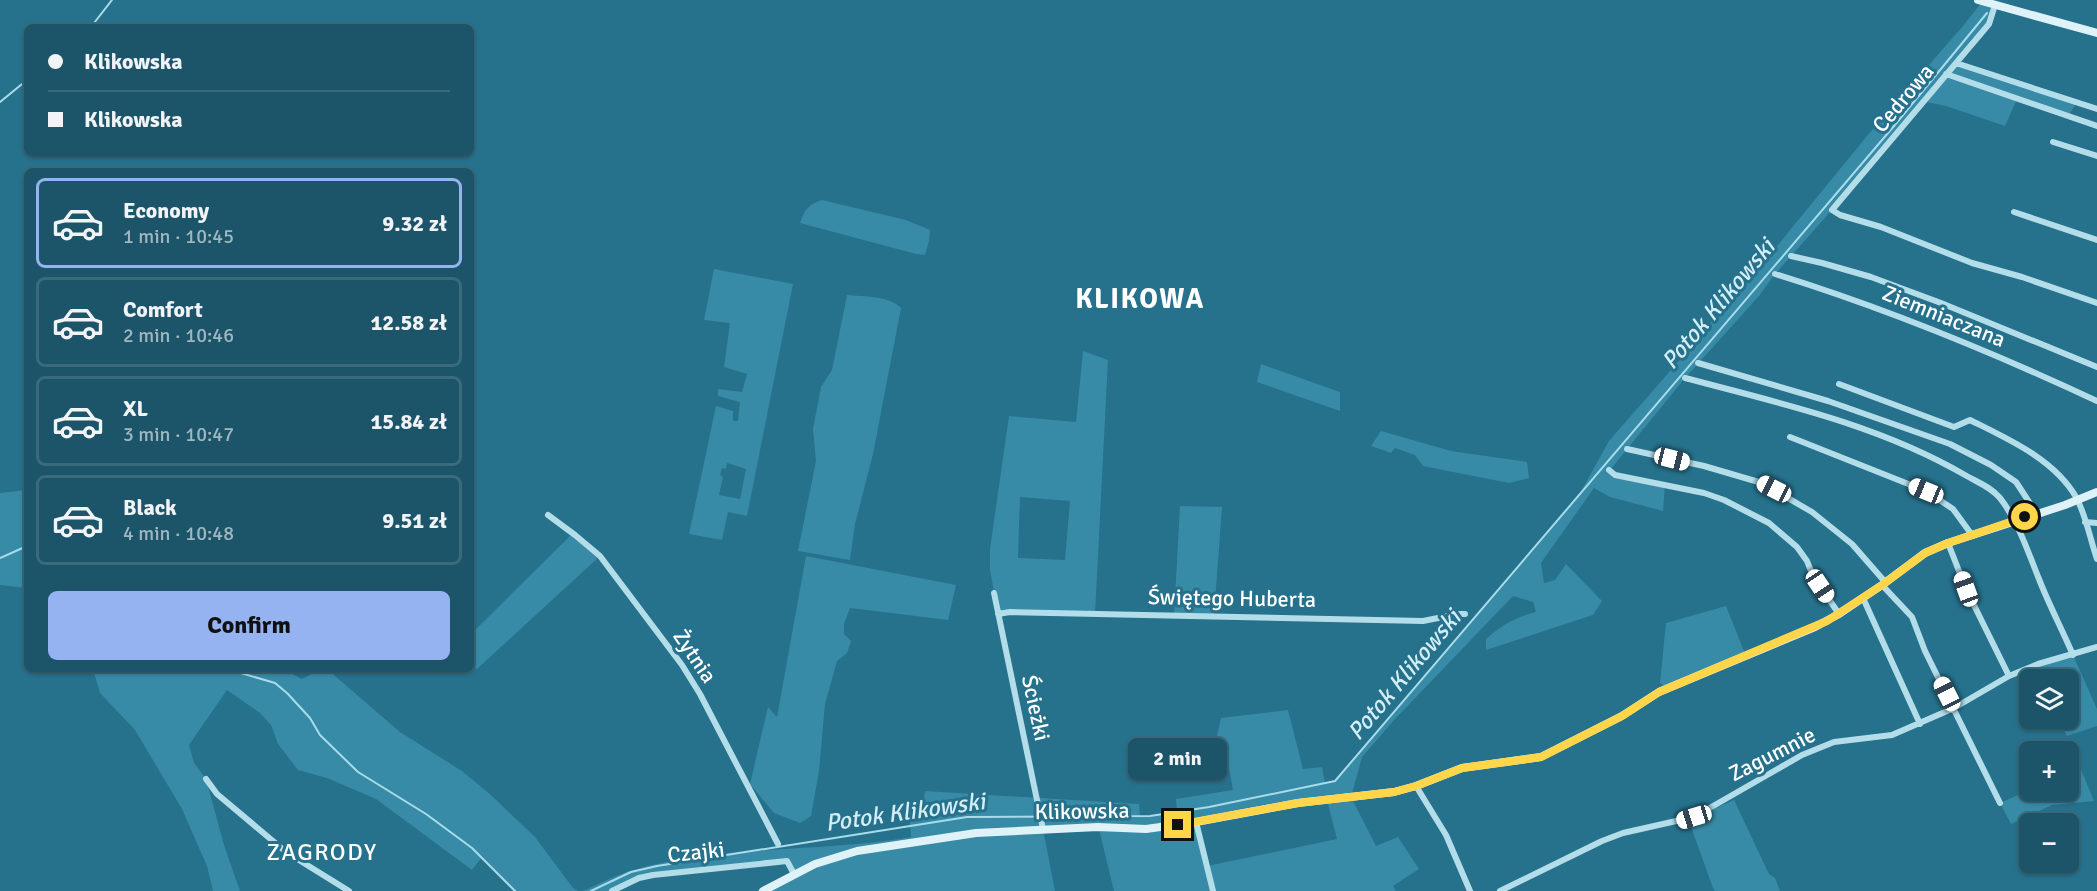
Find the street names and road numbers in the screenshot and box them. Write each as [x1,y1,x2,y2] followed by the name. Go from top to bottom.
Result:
[1866,58,1940,138] street label: Cedrowa
[1878,279,2010,353] street label: Ziemniaczana
[1148,583,1316,613] street label: Świętego Huberta
[667,624,723,688] street label: Żytnia
[1016,673,1056,743] street label: Ścieżki
[1724,721,1820,787] street label: Zagumnie
[1034,797,1130,825] street label: Klikowska
[666,836,726,868] street label: Czajki

